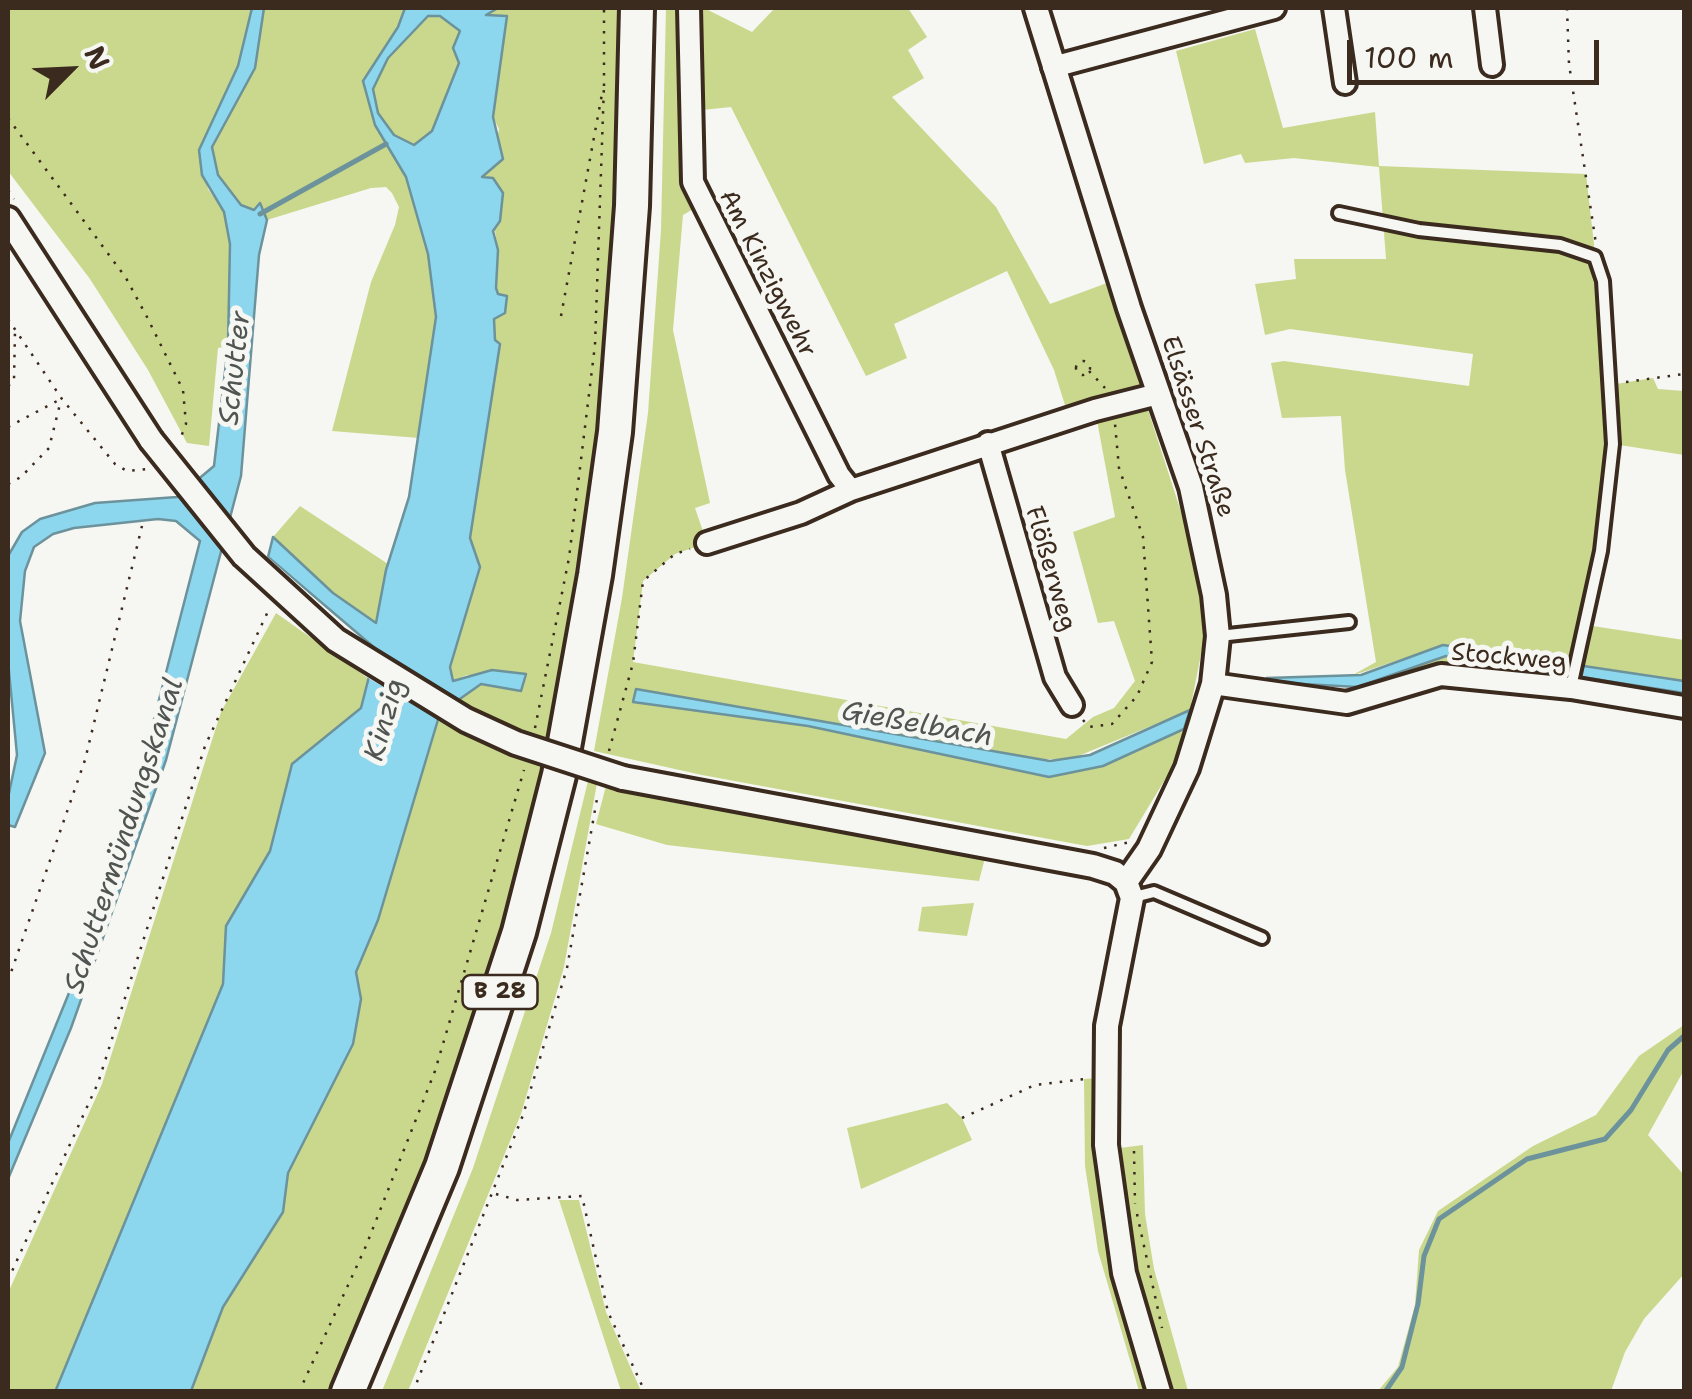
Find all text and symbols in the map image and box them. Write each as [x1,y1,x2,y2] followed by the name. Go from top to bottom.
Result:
[20,20,120,120] north arrow
[1352,20,1604,82] scale bar
[1364,37,1454,78] text: 100 m
[76,40,119,76] text: N
[712,185,822,363] street label: Am Kinzigwehr
[213,309,259,427] water label: Schutter
[1154,333,1240,521] street label: Elsässer Straße
[1018,503,1082,635] street label: Flößerweg
[1450,638,1568,678] street label: Stockweg
[58,674,192,998] water label: Schuttermündungskanal
[358,675,414,765] water label: Kinzig
[839,695,995,755] water label: Gießelbach
[462,975,538,1009] road number: B 28

